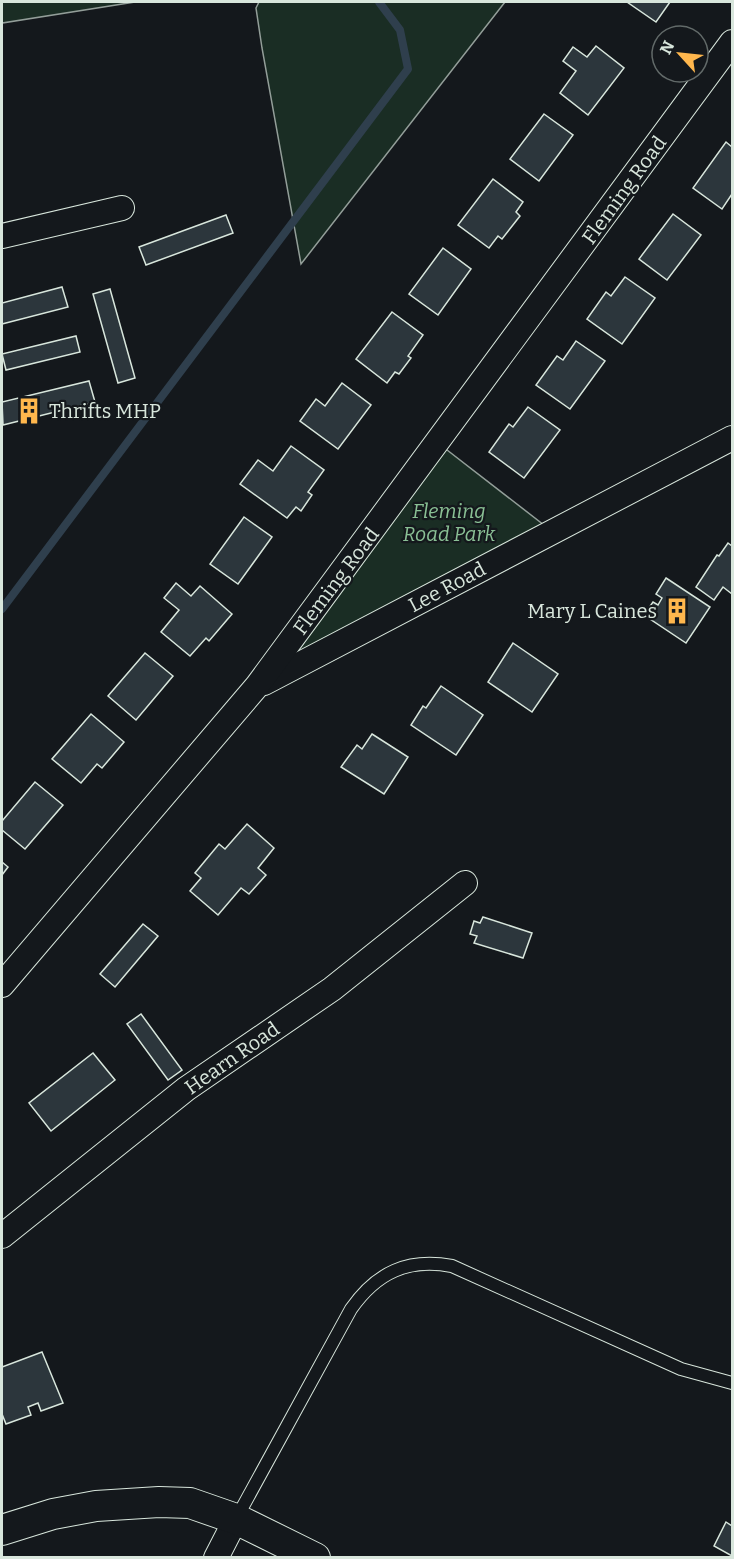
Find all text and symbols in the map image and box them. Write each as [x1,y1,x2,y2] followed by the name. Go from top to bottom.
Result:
[650,24,710,84] north arrow
[656,38,678,57] text: N
[577,131,671,249] street label: Fleming Road
[14,396,44,426] building icon: Thrifts MHP
[49,399,161,423] place label: Thrifts MHP
[403,499,495,546] park label: Fleming Road Park
[288,523,384,639] street label: Fleming Road
[404,557,490,617] street label: Lee Road
[662,596,692,626] building icon: Mary L Caines
[527,599,657,623] place label: Mary L Caines
[180,1017,284,1099] street label: Hearn Road

